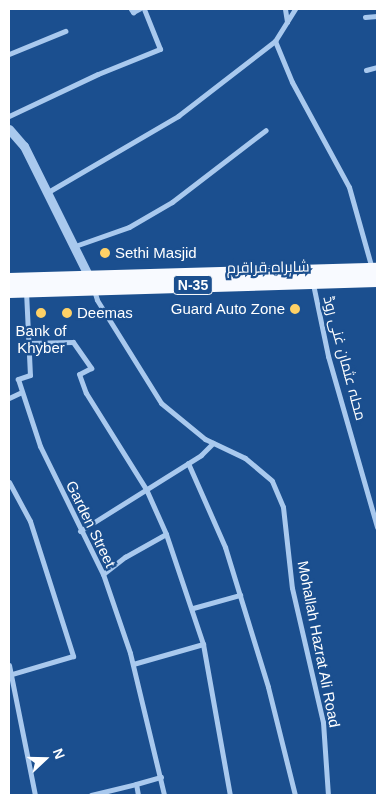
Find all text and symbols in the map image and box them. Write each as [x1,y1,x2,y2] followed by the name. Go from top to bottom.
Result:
[115,244,197,262] place label: Sethi Masjid
[99,247,111,259] marker: Sethi Masjid
[226,257,310,277] street label: شاہراہ قراقرم
[172,274,214,296] road number: N-35
[320,294,370,422] street label: محلہ عثمان غنی روڈ
[170,300,285,318] place label: Guard Auto Zone
[289,303,301,315] marker: Guard Auto Zone
[77,304,133,322] place label: Deemas
[35,307,47,319] marker: Bank of Khyber
[61,307,73,319] marker: Deemas
[16,321,66,356] place label: Bank of Khyber
[62,478,120,570] street label: Garden Street
[294,559,344,729] street label: Mohallah Hazrat Ali Road
[20,734,70,784] north arrow
[50,746,68,761] text: N

